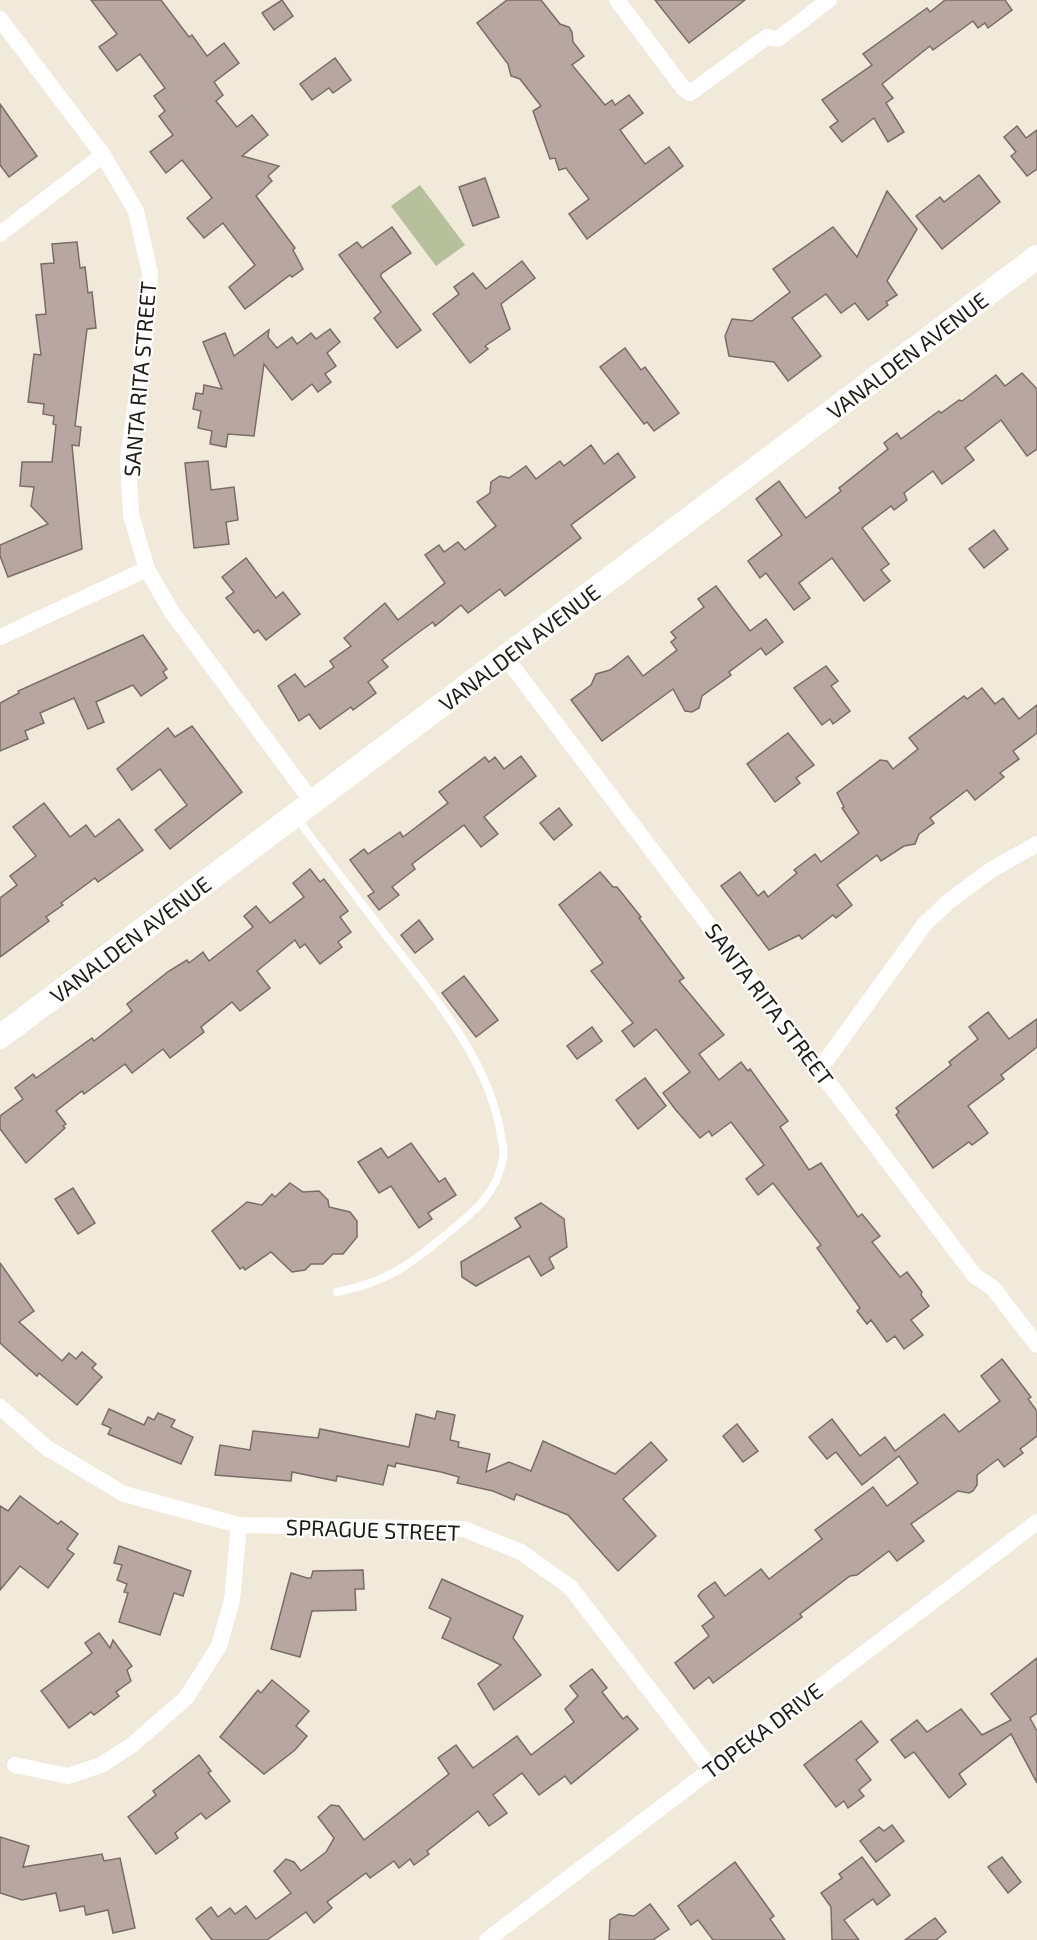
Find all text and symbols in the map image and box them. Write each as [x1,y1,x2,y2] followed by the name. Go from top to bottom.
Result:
[118,280,161,478] street label: SANTA RITA STREET
[821,286,993,424] street label: VANALDEN AVENUE
[433,578,605,716] street label: VANALDEN AVENUE
[44,870,216,1008] street label: VANALDEN AVENUE
[701,918,840,1090] street label: SANTA RITA STREET
[285,1513,461,1545] street label: SPRAGUE STREET
[697,1677,827,1783] street label: TOPEKA DRIVE

